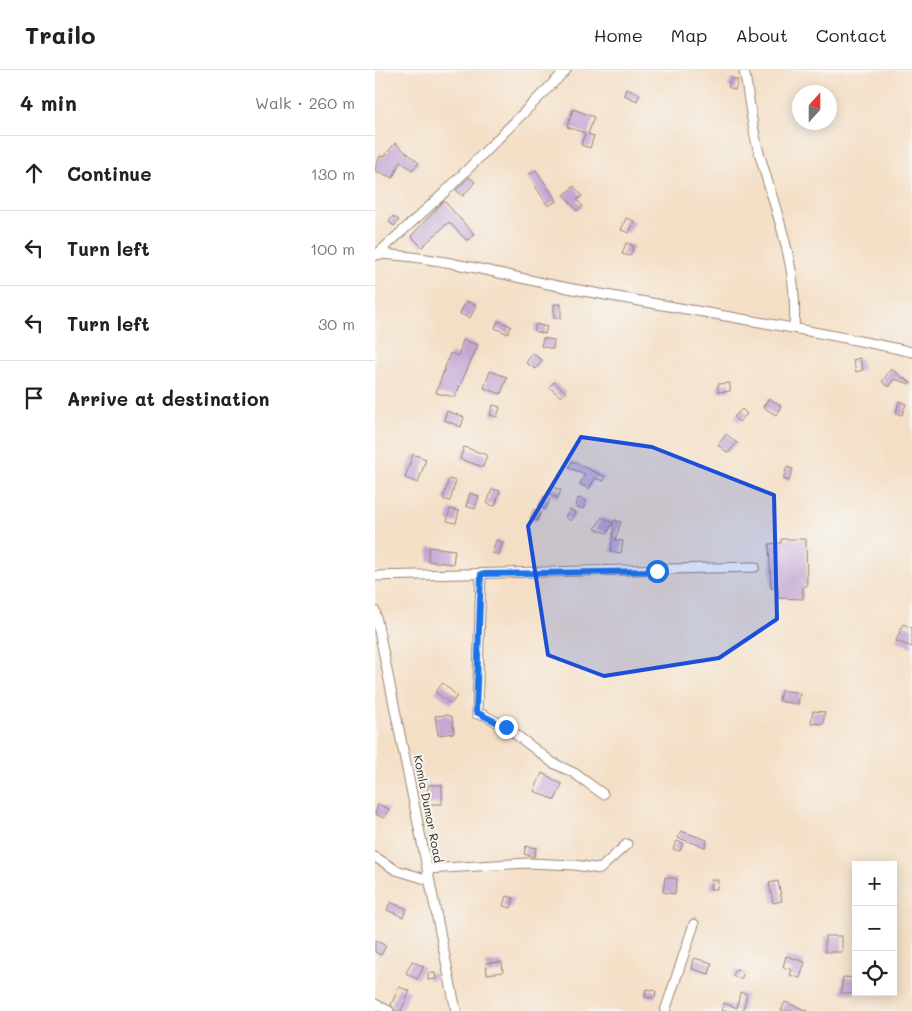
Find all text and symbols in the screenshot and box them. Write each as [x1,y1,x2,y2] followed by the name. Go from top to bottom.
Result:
[25,19,96,50] text: Trailo
[594,23,643,47] text: Home
[671,23,707,47] text: Map
[735,23,788,47] text: About
[816,23,887,47] text: Contact
[792,85,837,130] north arrow
[20,89,77,116] text: 4 min
[255,92,355,113] text: Walk · 260 m
[20,159,48,187] icon: ahead
[67,161,152,186] text: Continue
[311,163,355,184] text: 130 m
[20,234,48,262] icon: left
[67,236,150,261] text: Turn left
[310,238,355,259] text: 100 m
[20,309,48,337] icon: left
[67,311,150,336] text: Turn left
[318,313,355,334] text: 30 m
[20,384,48,412] icon: arrive
[67,386,270,411] text: Arrive at destination
[646,560,669,583] route start
[495,716,518,739] route end
[411,754,447,864] street label: Komla Dumor Road
[852,861,897,996] map controls
[852,861,897,906] button: +
[852,906,897,951] button: −
[852,951,897,996] button: locate

